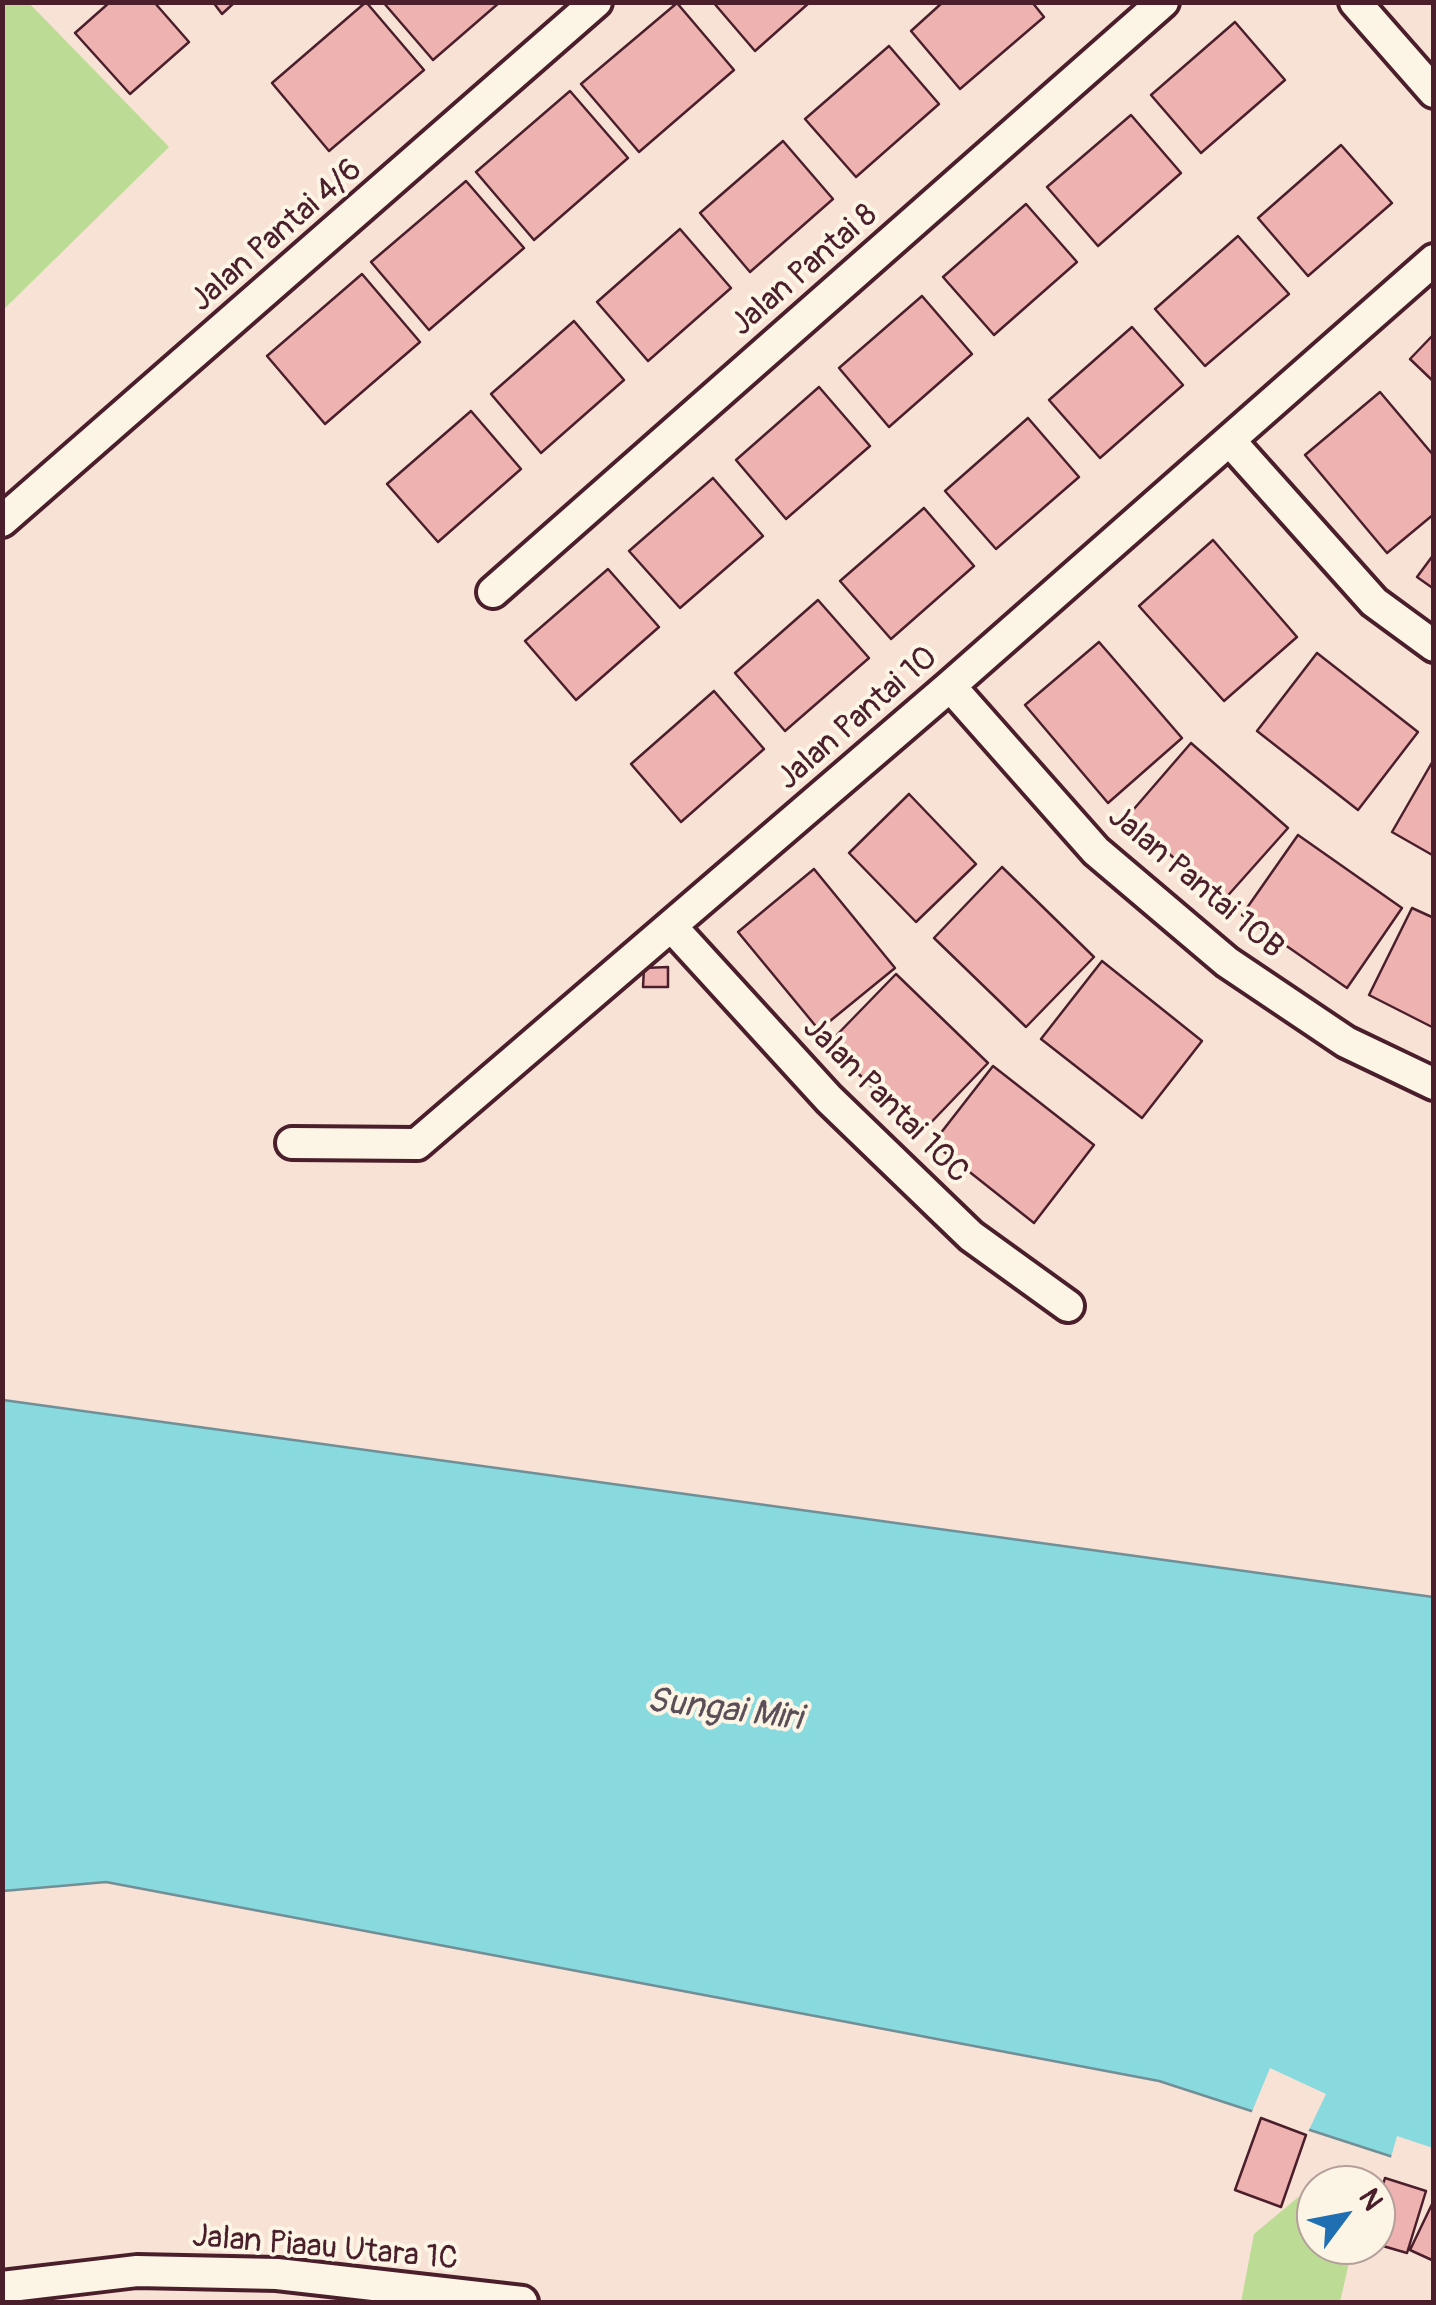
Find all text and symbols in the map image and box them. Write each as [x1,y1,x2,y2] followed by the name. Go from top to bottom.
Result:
[184,151,370,321] street label: Jalan Pantai 4/6
[724,197,886,345] street label: Jalan Pantai 8
[770,639,946,799] street label: Jalan Pantai 10
[1099,798,1291,968] street label: Jalan Pantai 10B
[794,1010,976,1192] street label: Jalan Pantai 10C
[644,1681,804,1741] water label: Sungai Miri
[1296,2165,1396,2265] north arrow
[1350,2183,1390,2217] text: N
[190,2218,460,2280] street label: Jalan Piaau Utara 1C

